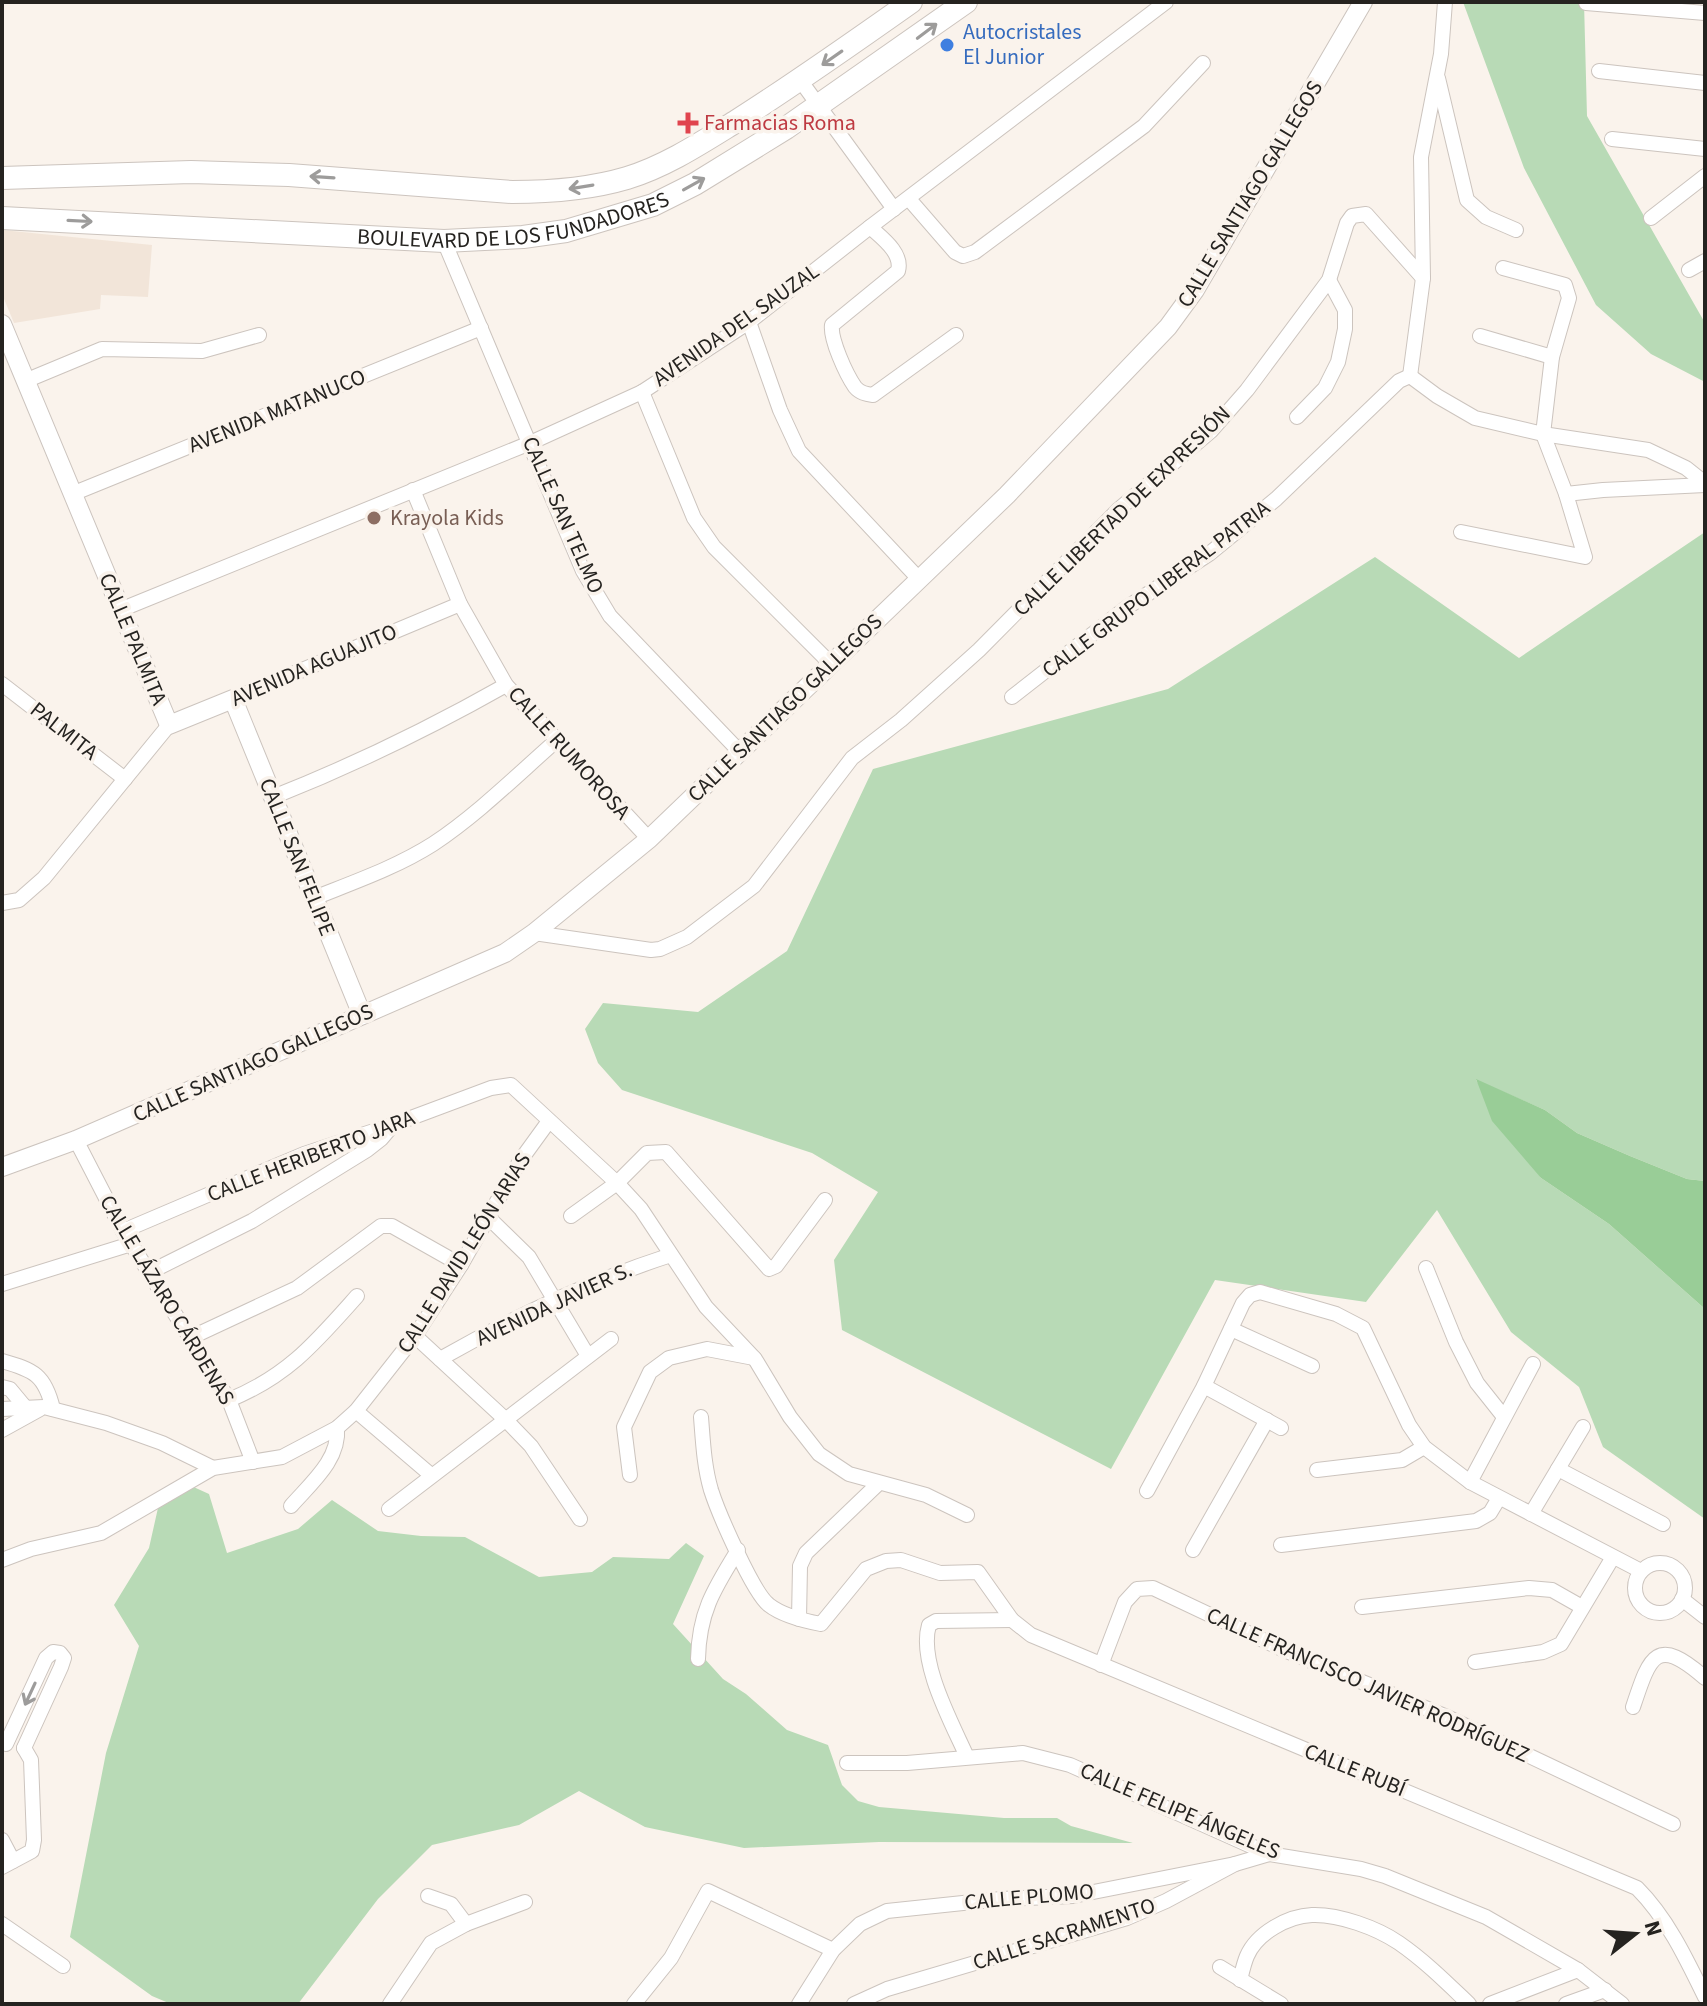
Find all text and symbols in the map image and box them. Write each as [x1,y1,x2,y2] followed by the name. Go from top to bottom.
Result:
[963,16,1082,73] place label: Autocristales El Junior
[915,22,937,39] one-way arrow
[938,36,956,54] marker: Autocristales El Junior
[821,50,843,66] one-way arrow
[1169,74,1331,314] street label: CALLE SANTIAGO GALLEGOS
[704,107,856,139] place label: Farmacias Roma
[679,114,697,132] marker: Farmacias Roma
[309,169,336,184] one-way arrow
[682,176,705,192] one-way arrow
[569,180,594,195] one-way arrow
[356,183,675,257] street label: BOULEVARD DE LOS FUNDADORES
[66,214,93,229] one-way arrow
[646,255,826,394] street label: AVENIDA DEL SAUZAL
[183,361,371,461] street label: AVENIDA MATANUCO
[1006,398,1238,624] street label: CALLE LIBERTAD DE EXPRESIÓN
[514,431,612,599] street label: CALLE SAN TELMO
[1035,492,1277,686] street label: CALLE GRUPO LIBERAL PATRIA
[390,502,504,534] place label: Krayola Kids
[365,509,383,527] marker: Krayola Kids
[91,568,175,710] street label: CALLE PALMITA
[680,606,890,810] street label: CALLE SANTIAGO GALLEGOS
[226,616,402,714] street label: AVENIDA AGUAJITO
[500,679,638,827] street label: CALLE RUMOROSA
[23,694,105,768] street label: PALMITA
[251,773,343,941] street label: CALLE SAN FELIPE
[128,995,378,1131] street label: CALLE SANTIAGO GALLEGOS
[203,1102,419,1210] street label: CALLE HERIBERTO JARA
[389,1146,539,1360] street label: CALLE DAVID LEÓN ARIAS
[92,1189,242,1411] street label: CALLE LÁZARO CÁRDENAS
[471,1254,637,1354] street label: AVENIDA JAVIER S.
[1201,1599,1535,1771] street label: CALLE FRANCISCO JAVIER RODRÍGUEZ
[21,1681,36,1706] one-way arrow
[1299,1735,1412,1805] street label: CALLE RUBÍ
[1075,1754,1285,1868] street label: CALLE FELIPE ÁNGELES
[963,1875,1095,1919] street label: CALLE PLOMO
[969,1889,1159,1979] street label: CALLE SACRAMENTO
[1595,1894,1675,1974] north arrow
[1636,1917,1671,1940] text: N

